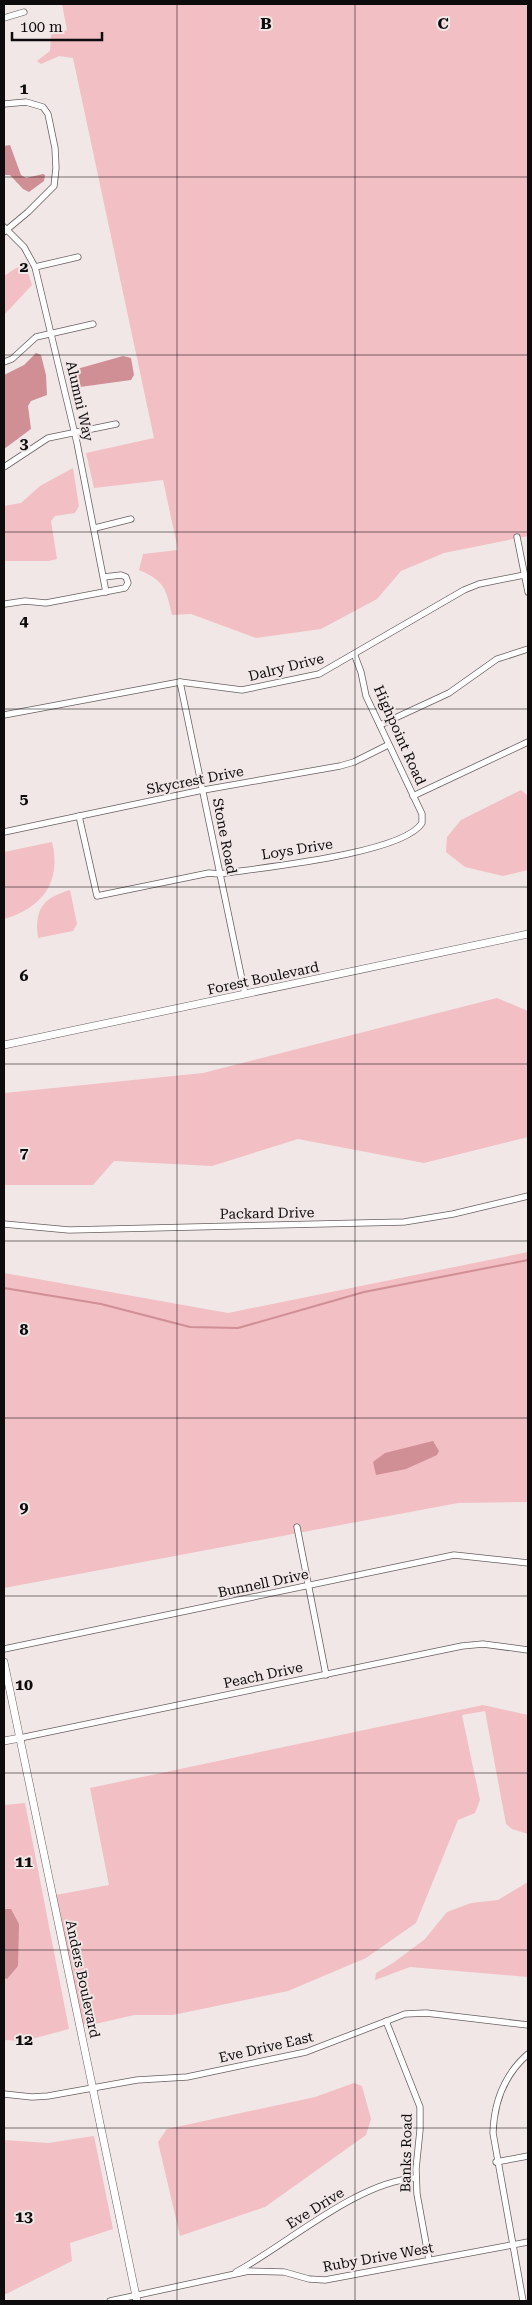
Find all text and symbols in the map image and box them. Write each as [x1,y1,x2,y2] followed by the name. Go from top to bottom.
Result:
[12,10,102,42] scale bar
[260,14,272,33] text: B
[437,14,449,33] text: C
[20,18,63,36] text: 100 m
[20,79,29,98] text: 1
[20,257,29,276] text: 2
[63,359,97,443] street label: Alumni Way
[20,434,29,453] text: 3
[20,611,29,630] text: 4
[247,650,326,684] street label: Dalry Drive
[371,683,429,787] street label: Highpoint Road
[145,763,245,797] street label: Skycrest Drive
[20,789,29,808] text: 5
[210,797,240,875] street label: Stone Road
[260,835,334,863] street label: Loys Drive
[206,958,320,998] street label: Forest Boulevard
[20,966,29,985] text: 6
[20,1143,29,1162] text: 7
[220,1204,315,1222] street label: Packard Drive
[20,1320,29,1339] text: 8
[20,1498,29,1517] text: 9
[216,1566,310,1600] street label: Bunnell Drive
[222,1659,304,1691] street label: Peach Drive
[15,1675,33,1694] text: 10
[15,1852,33,1871] text: 11
[63,1919,103,2039] street label: Anders Boulevard
[217,2028,315,2066] street label: Eve Drive East
[15,2030,33,2049] text: 12
[397,2113,415,2193] street label: Banks Road
[283,2184,347,2232] street label: Eve Drive
[15,2207,33,2226] text: 13
[321,2239,435,2275] street label: Ruby Drive West

